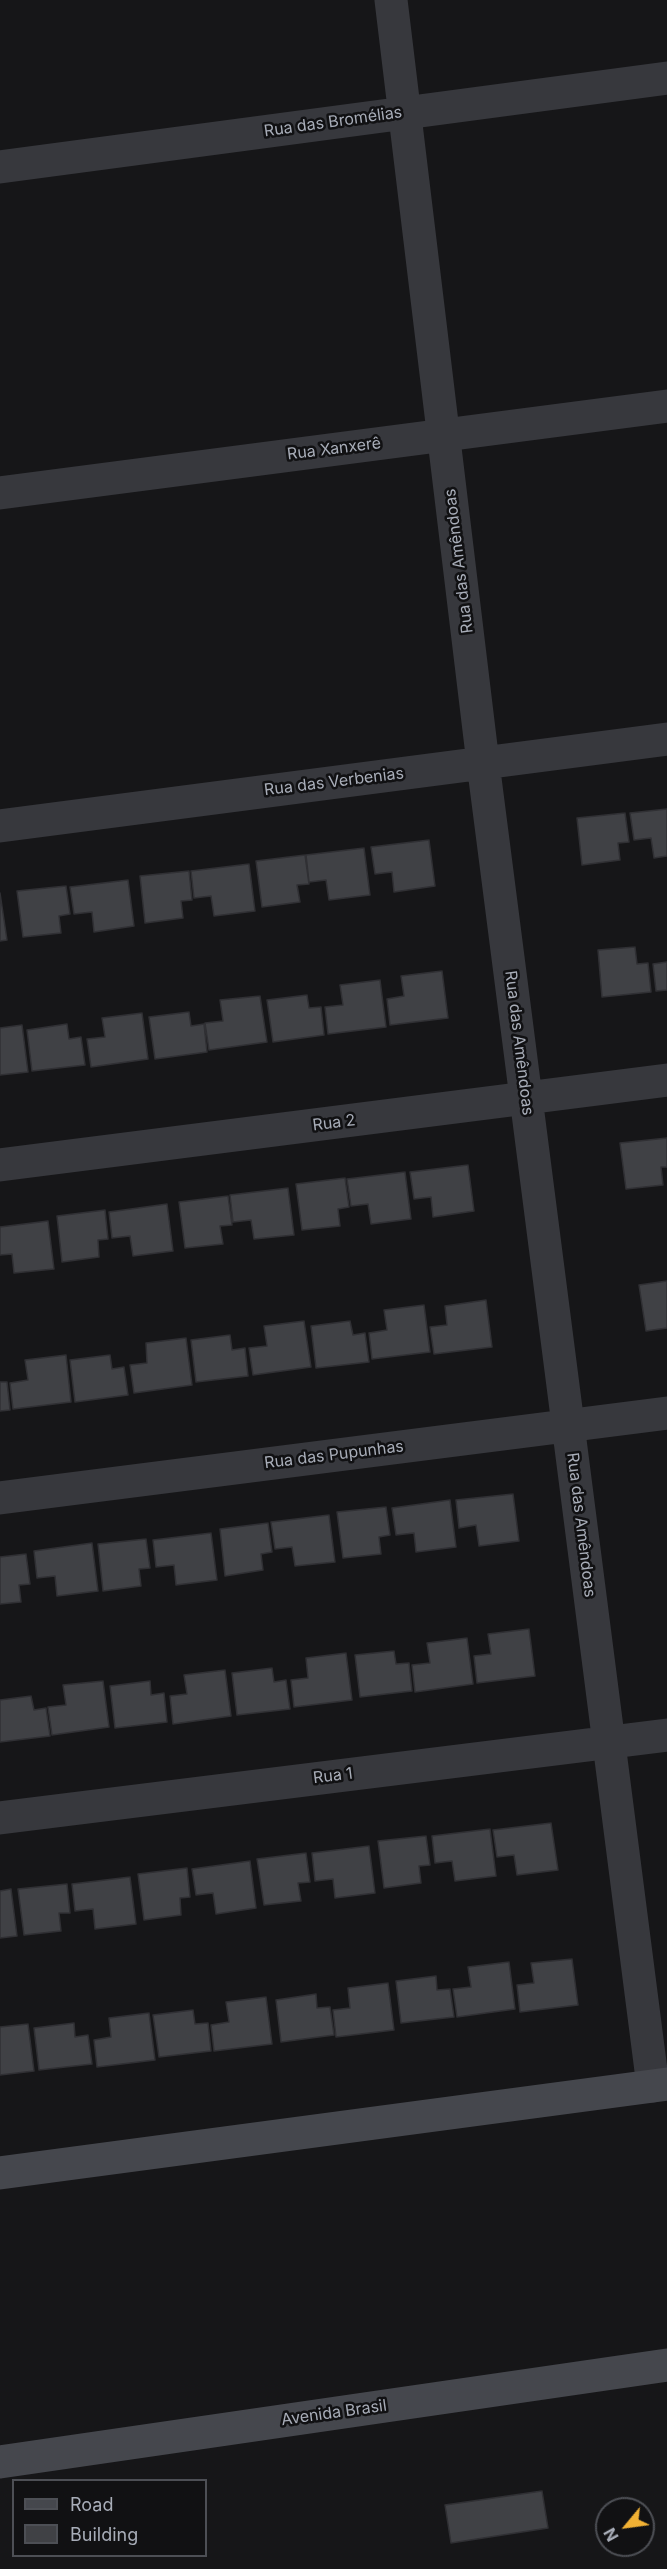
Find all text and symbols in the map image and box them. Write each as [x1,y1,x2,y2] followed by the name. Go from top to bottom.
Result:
[263,103,403,141] street label: Rua das Bromélias
[286,434,382,464] street label: Rua Xanxerê
[441,487,477,635] street label: Rua das Amêndoas
[263,764,405,800] street label: Rua das Verbenias
[501,969,537,1117] street label: Rua das Amêndoas
[311,1111,357,1135] street label: Rua 2
[263,1437,405,1473] street label: Rua das Pupunhas
[563,1451,599,1599] street label: Rua das Amêndoas
[312,1764,354,1788] street label: Rua 1
[280,2396,388,2430] street label: Avenida Brasil
[12,2479,207,2557] legend
[70,2494,113,2515] text: Road
[595,2497,655,2557] north arrow
[70,2524,138,2545] text: Building
[599,2525,623,2545] text: N

